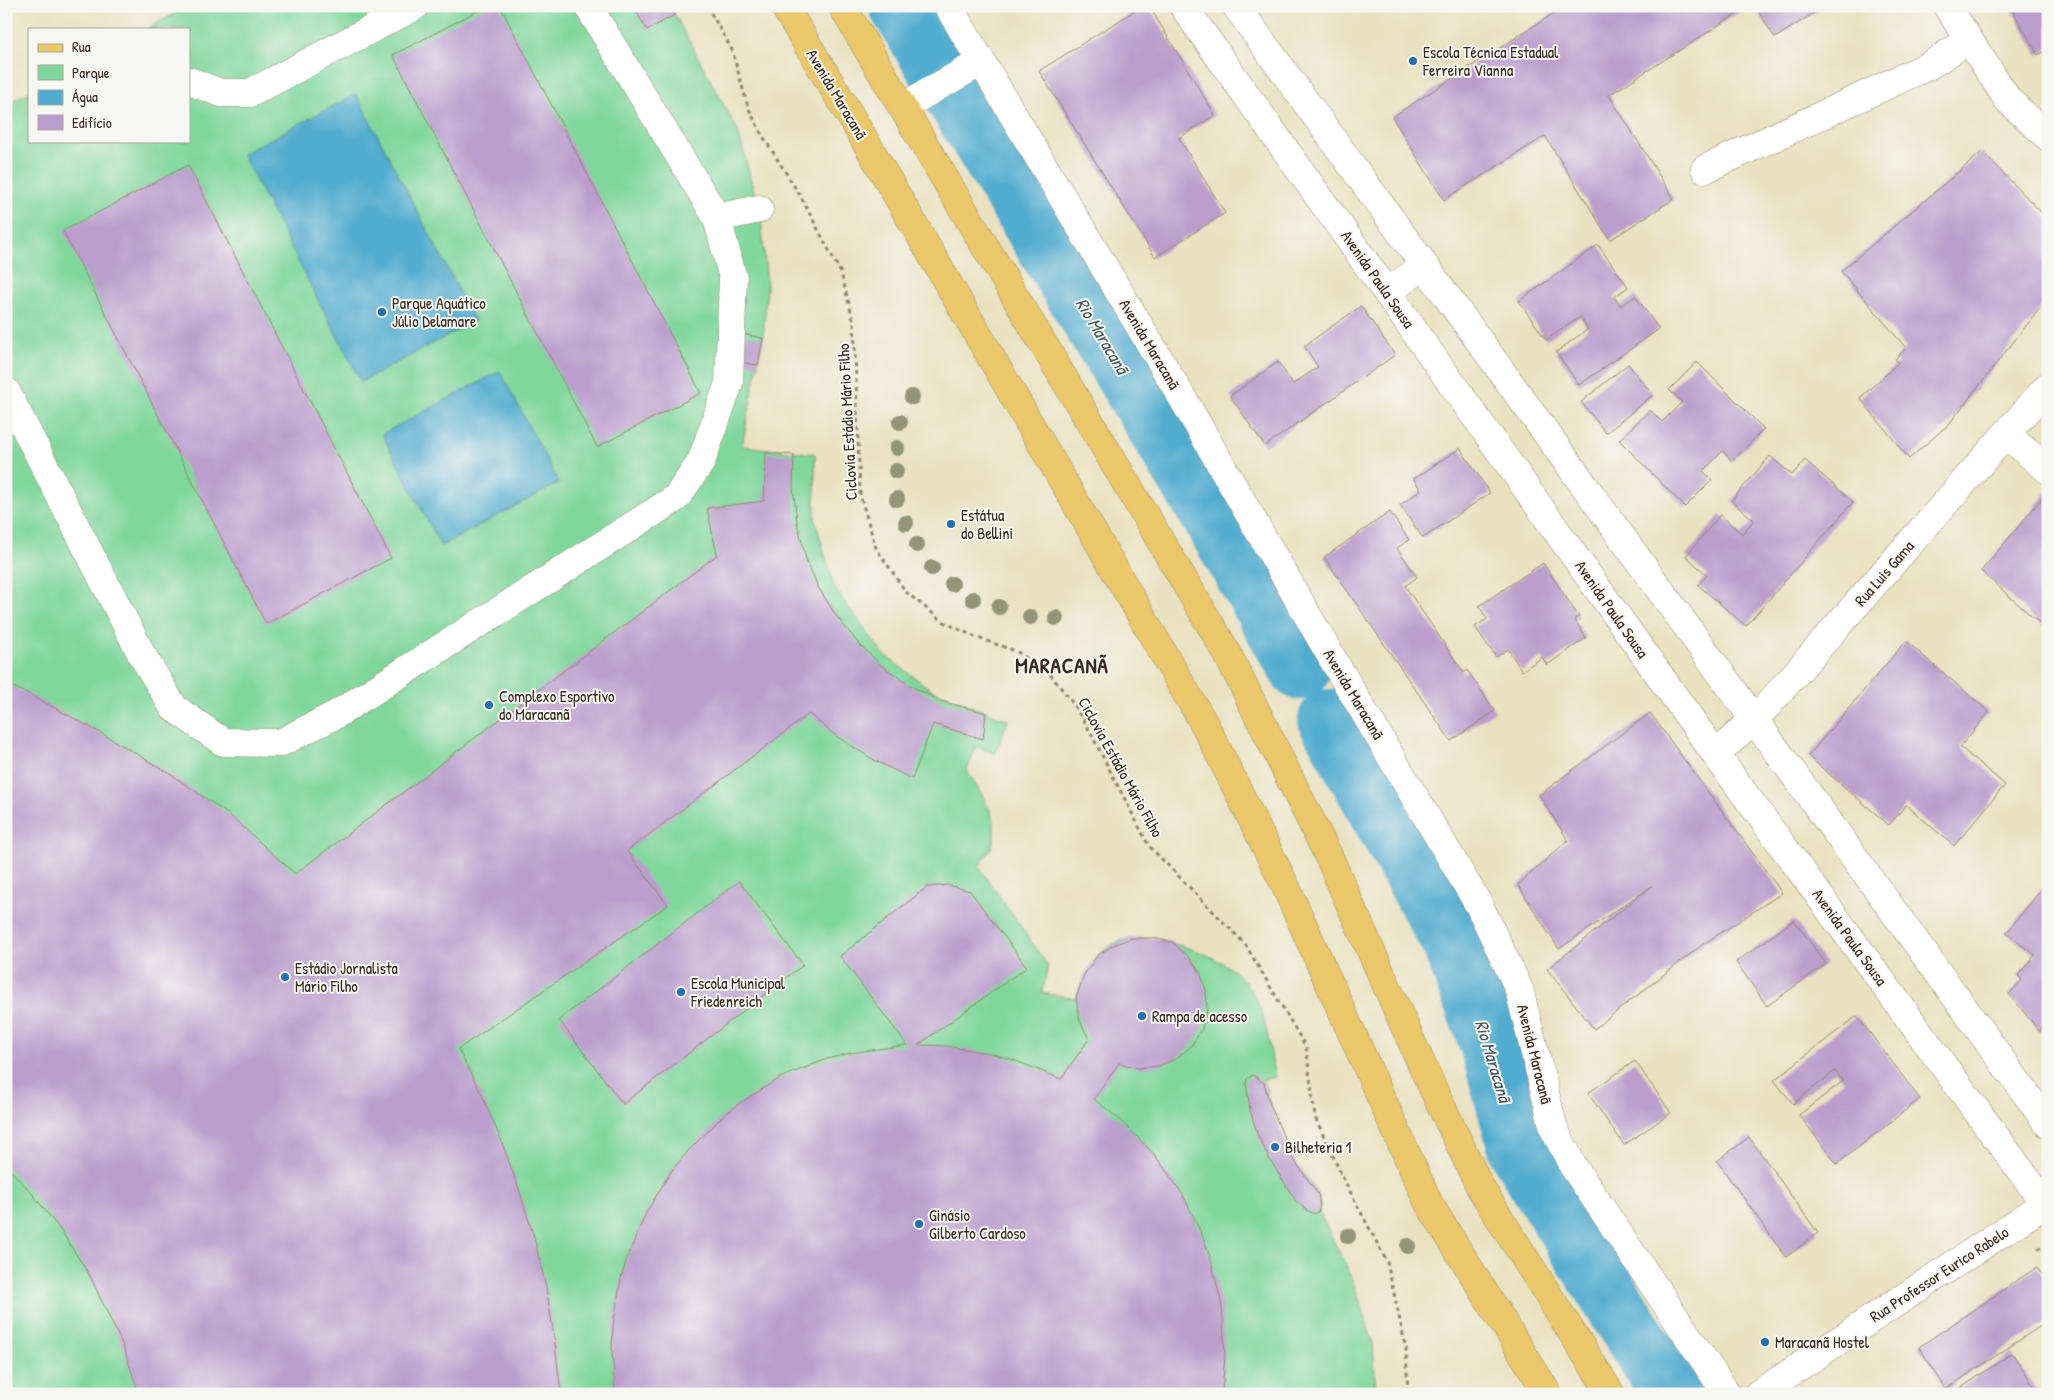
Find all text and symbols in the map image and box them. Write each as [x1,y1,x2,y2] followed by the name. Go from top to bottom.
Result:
[28,28,190,142] legend
[72,36,91,57] text: Rua
[1422,41,1559,81] place label: Escola Técnica Estadual Ferreira Vianna
[801,45,873,143] street label: Avenida Maracanã
[1407,55,1419,67] marker: Escola Técnica Estadual Ferreira Vianna
[72,62,110,83] text: Parque
[72,86,98,107] text: Água
[72,112,112,133] text: Edifício
[1336,226,1420,332] street label: Avenida Paula Sousa
[392,292,486,332] place label: Parque Aquático Júlio Delamare
[1070,293,1136,380] water label: Rio Maracanã
[1114,295,1186,393] street label: Avenida Maracanã
[376,306,388,318] marker: Parque Aquático Júlio Delamare
[832,343,862,501] street label: Ciclovia Estádio Mário Filho
[961,504,1013,544] place label: Estátua do Bellini
[945,518,957,530] marker: Estátua do Bellini
[1849,535,1919,611] street label: Rua Luis Gama
[1570,556,1654,662] street label: Avenida Paula Sousa
[1318,645,1390,743] street label: Avenida Maracanã
[1015,651,1109,680] district label: MARACANÃ
[499,685,615,725] place label: Complexo Esportivo do Maracanã
[1073,693,1169,841] street label: Ciclovia Estádio Mário Filho
[483,699,495,711] marker: Complexo Esportivo do Maracanã
[1807,884,1893,990] street label: Avenida Paula Sousa
[295,957,398,997] place label: Estádio Jornalista Mário Filho
[279,971,291,983] marker: Estádio Jornalista Mário Filho
[690,972,786,1012] place label: Escola Municipal Friedenreich
[675,986,687,998] marker: Escola Municipal Friedenreich
[1512,1002,1558,1106] street label: Avenida Maracanã
[1152,1005,1248,1027] place label: Rampa de acesso
[1136,1010,1148,1022] marker: Rampa de acesso
[1469,1017,1518,1107] water label: Rio Maracanã
[1285,1136,1352,1158] place label: Bilheteria 1
[1269,1141,1281,1153] marker: Bilheteria 1
[929,1204,1026,1244] place label: Ginásio Gilberto Cardoso
[913,1218,925,1230] marker: Ginásio Gilberto Cardoso
[1865,1221,2013,1327] street label: Rua Professor Eurico Rabelo
[1775,1331,1870,1353] place label: Maracanã Hostel
[1759,1336,1771,1348] marker: Maracanã Hostel

